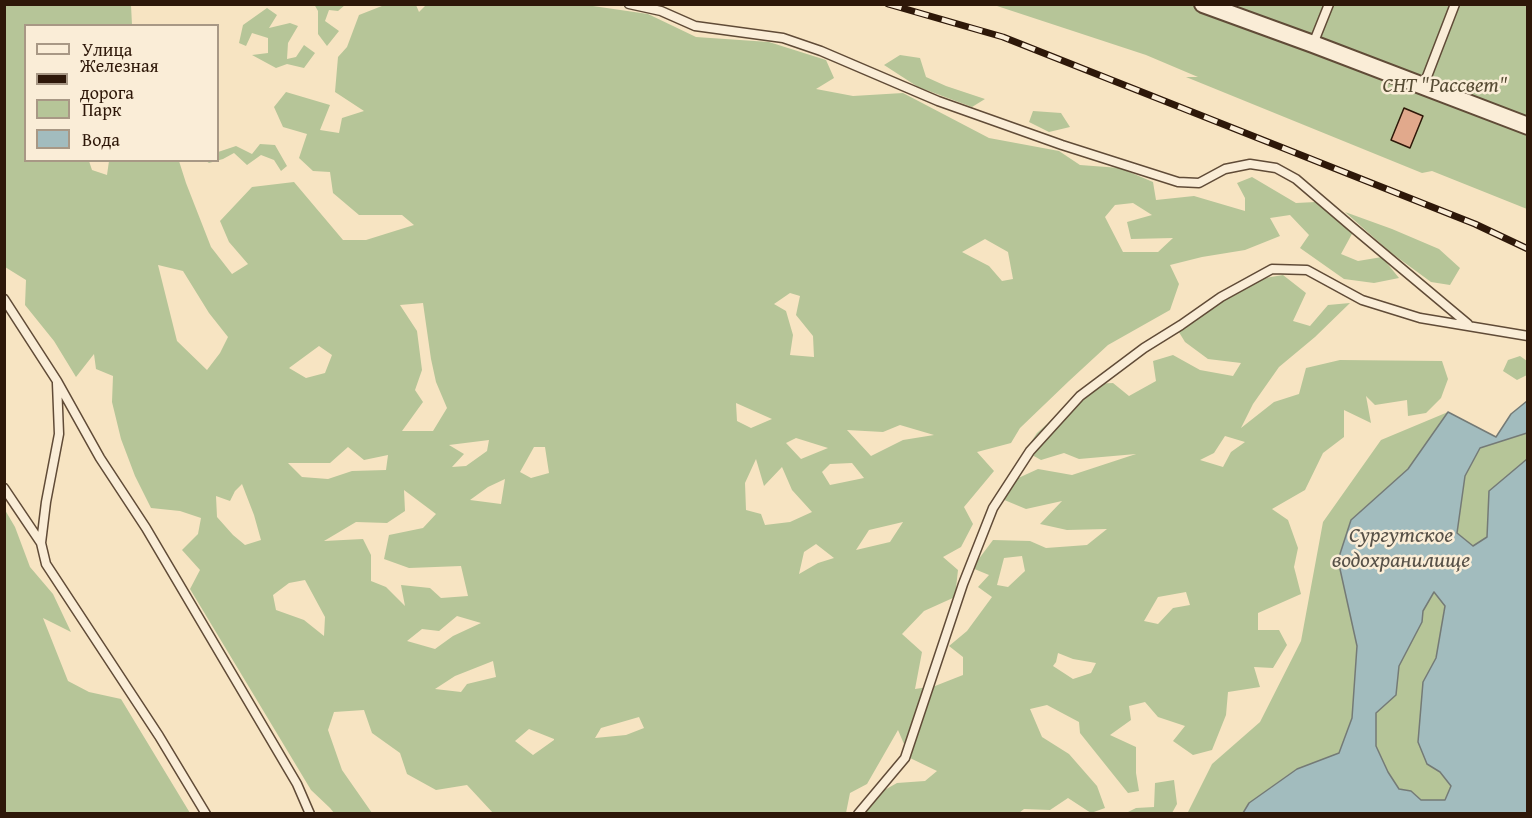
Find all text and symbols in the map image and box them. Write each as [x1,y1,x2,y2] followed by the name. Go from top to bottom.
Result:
[24,24,219,162] legend
[82,36,132,63] text: Улица
[80,52,159,106] text: Железная дорога
[1383,74,1507,100] park label: СНТ "Рассвет"
[82,96,121,123] text: Парк
[82,126,120,153] text: Вода
[1332,523,1470,574] water label: Сургутское водохранилище

